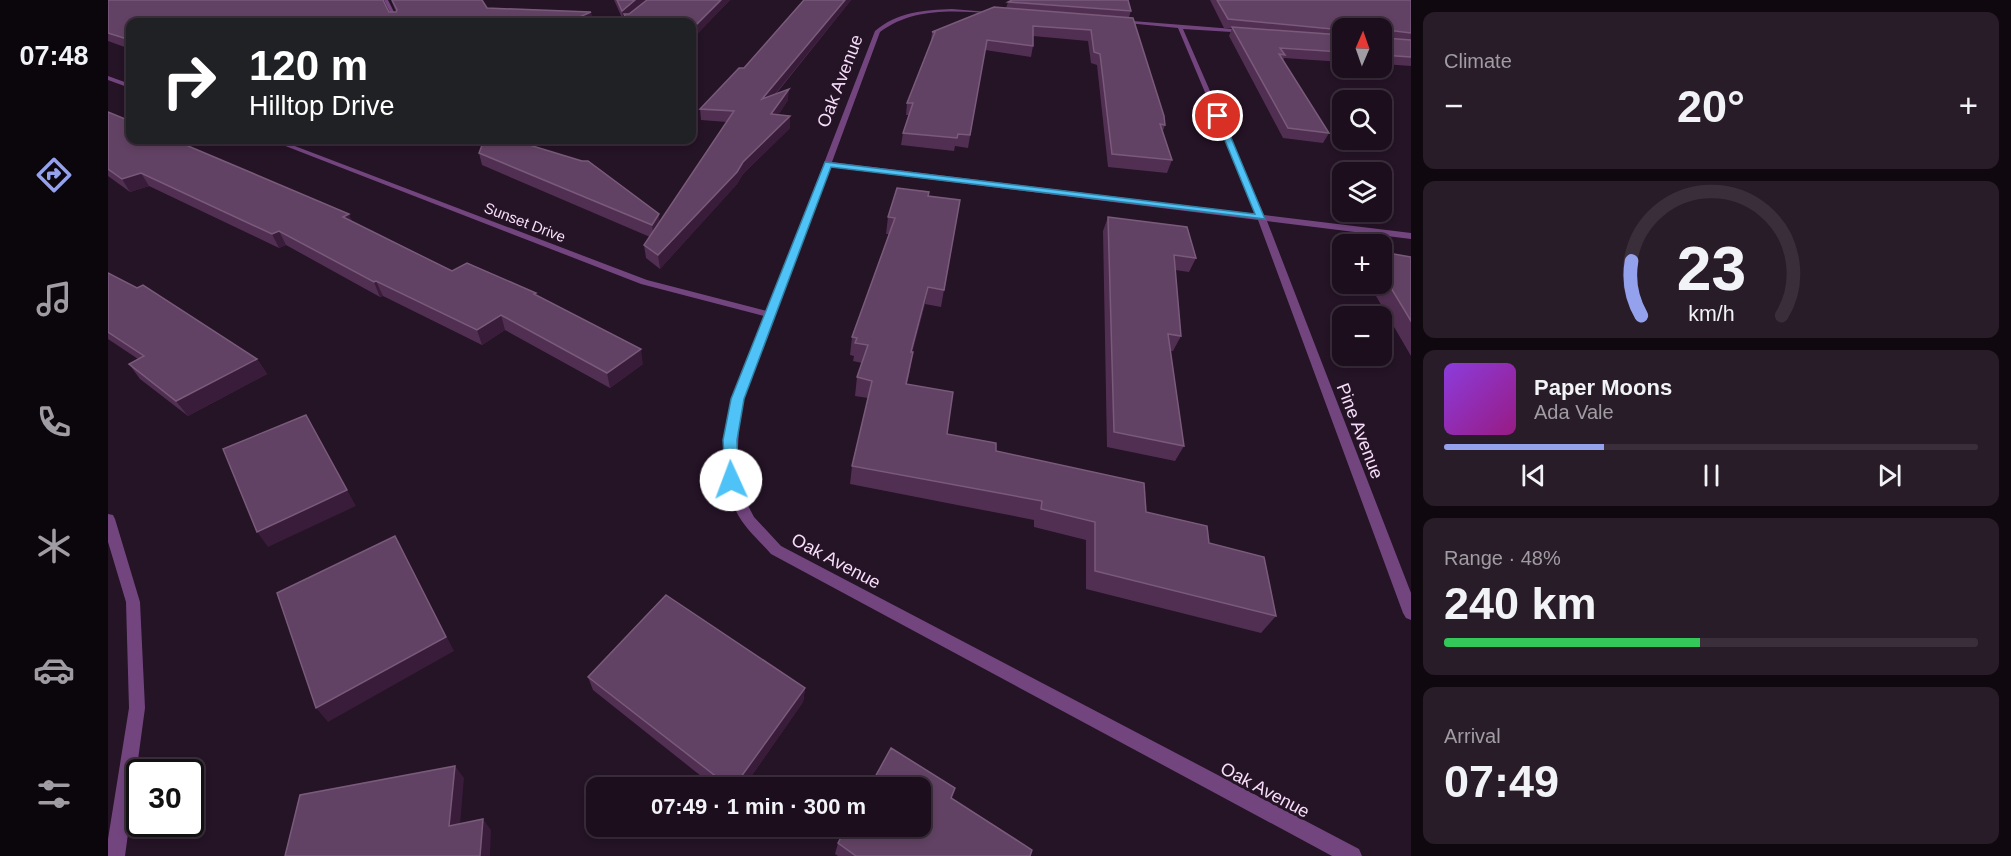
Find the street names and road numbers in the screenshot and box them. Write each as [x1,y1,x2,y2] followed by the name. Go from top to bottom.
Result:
[813,32,867,130] street label: Oak Avenue
[482,199,568,245] street label: Sunset Drive
[1333,380,1387,482] street label: Pine Avenue
[788,529,884,593] street label: Oak Avenue
[1217,758,1313,822] street label: Oak Avenue

